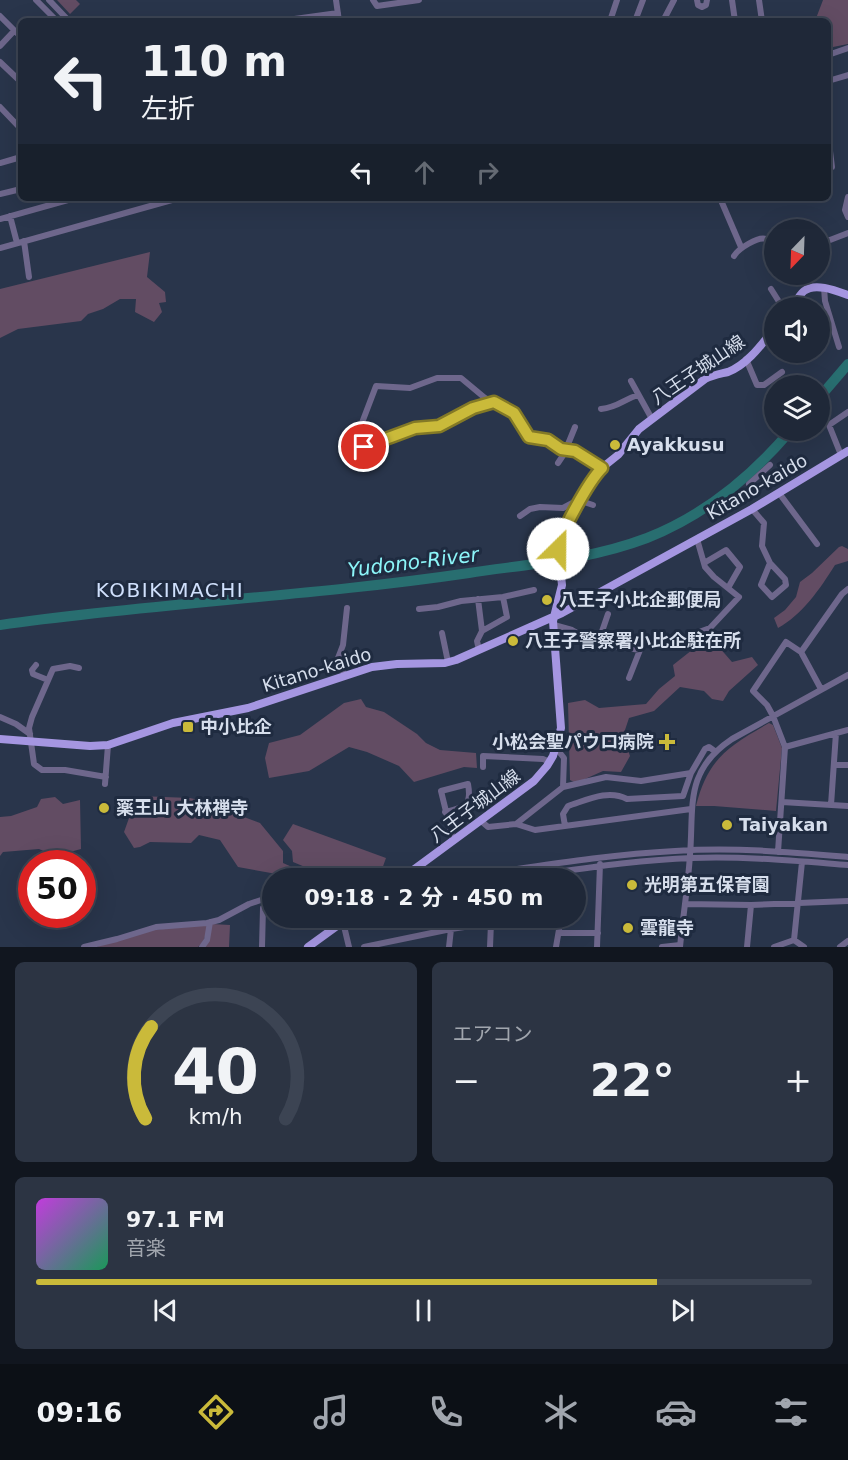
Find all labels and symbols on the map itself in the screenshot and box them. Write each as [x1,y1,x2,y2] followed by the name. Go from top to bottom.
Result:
[764,219,830,285] north arrow
[647,331,748,408] street label: 八王子城山線
[338,421,389,472] pin
[627,434,724,455] place label: Ayakkusu
[608,438,622,452] marker: Ayakkusu
[703,449,811,524] street label: Kitano-kaido
[526,517,590,581] position arrow
[346,542,482,582] water label: Yudono-River
[96,578,244,602] district label: KOBIKIMACHI
[559,589,721,610] place label: 八王子小比企郵便局
[540,593,554,607] marker: 八王子小比企郵便局
[525,630,741,651] place label: 八王子警察署小比企駐在所
[506,634,520,648] marker: 八王子警察署小比企駐在所
[260,643,374,696] street label: Kitano-kaido
[200,716,272,737] place label: 中小比企
[181,720,195,734] marker: 中小比企
[492,731,654,752] place label: 小松会聖パウロ病院
[658,733,676,751] marker: 小松会聖パウロ病院
[425,765,524,846] street label: 八王子城山線
[116,797,248,818] place label: 薬王山 大林禅寺
[97,801,111,815] marker: 薬王山 大林禅寺
[739,814,828,835] place label: Taiyakan
[720,818,734,832] marker: Taiyakan
[18,850,96,928] speed limit sign: 50
[644,874,770,895] place label: 光明第五保育園
[625,878,639,892] marker: 光明第五保育園
[640,917,694,938] place label: 雲龍寺
[621,921,635,935] marker: 雲龍寺

